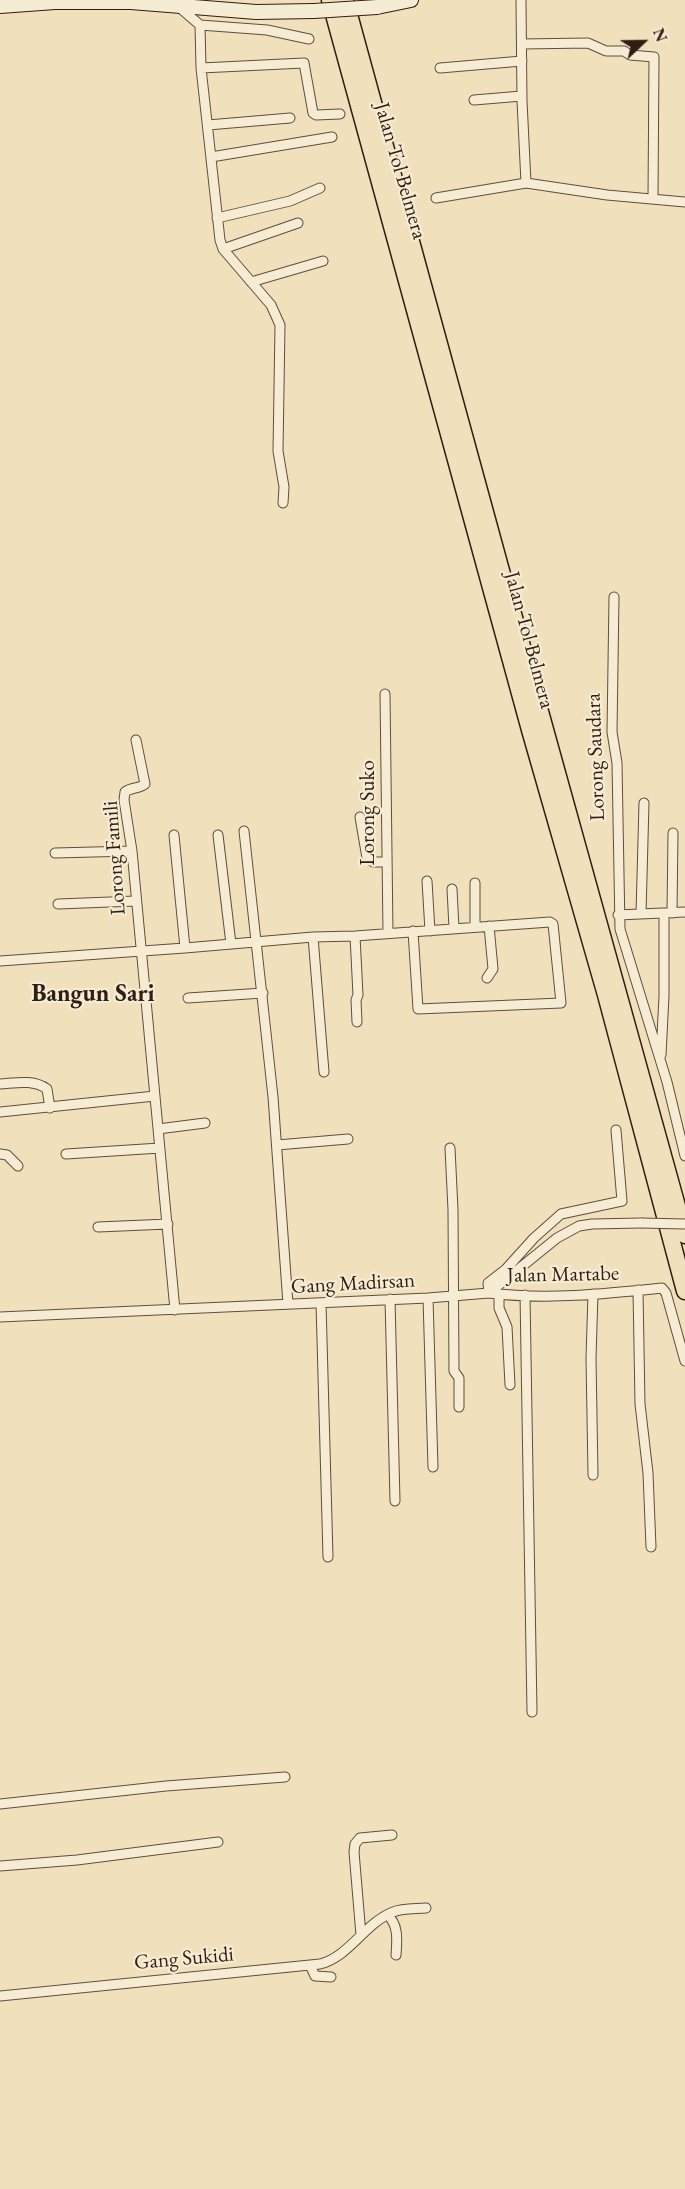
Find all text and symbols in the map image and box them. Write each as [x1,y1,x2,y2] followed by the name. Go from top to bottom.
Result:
[613,12,673,72] north arrow
[648,25,672,45] text: N
[368,100,432,242] street label: Jalan Tol Belmera
[499,569,559,711] street label: Jalan Tol Belmera
[581,693,611,821] street label: Lorong Saudara
[355,760,381,866] street label: Lorong Suko
[98,800,132,916] street label: Lorong Famili
[32,980,154,1008] district label: Bangun Sari
[507,1261,619,1289] street label: Jalan Martabe
[290,1268,416,1300] street label: Gang Madirsan
[133,1942,235,1976] street label: Gang Sukidi

